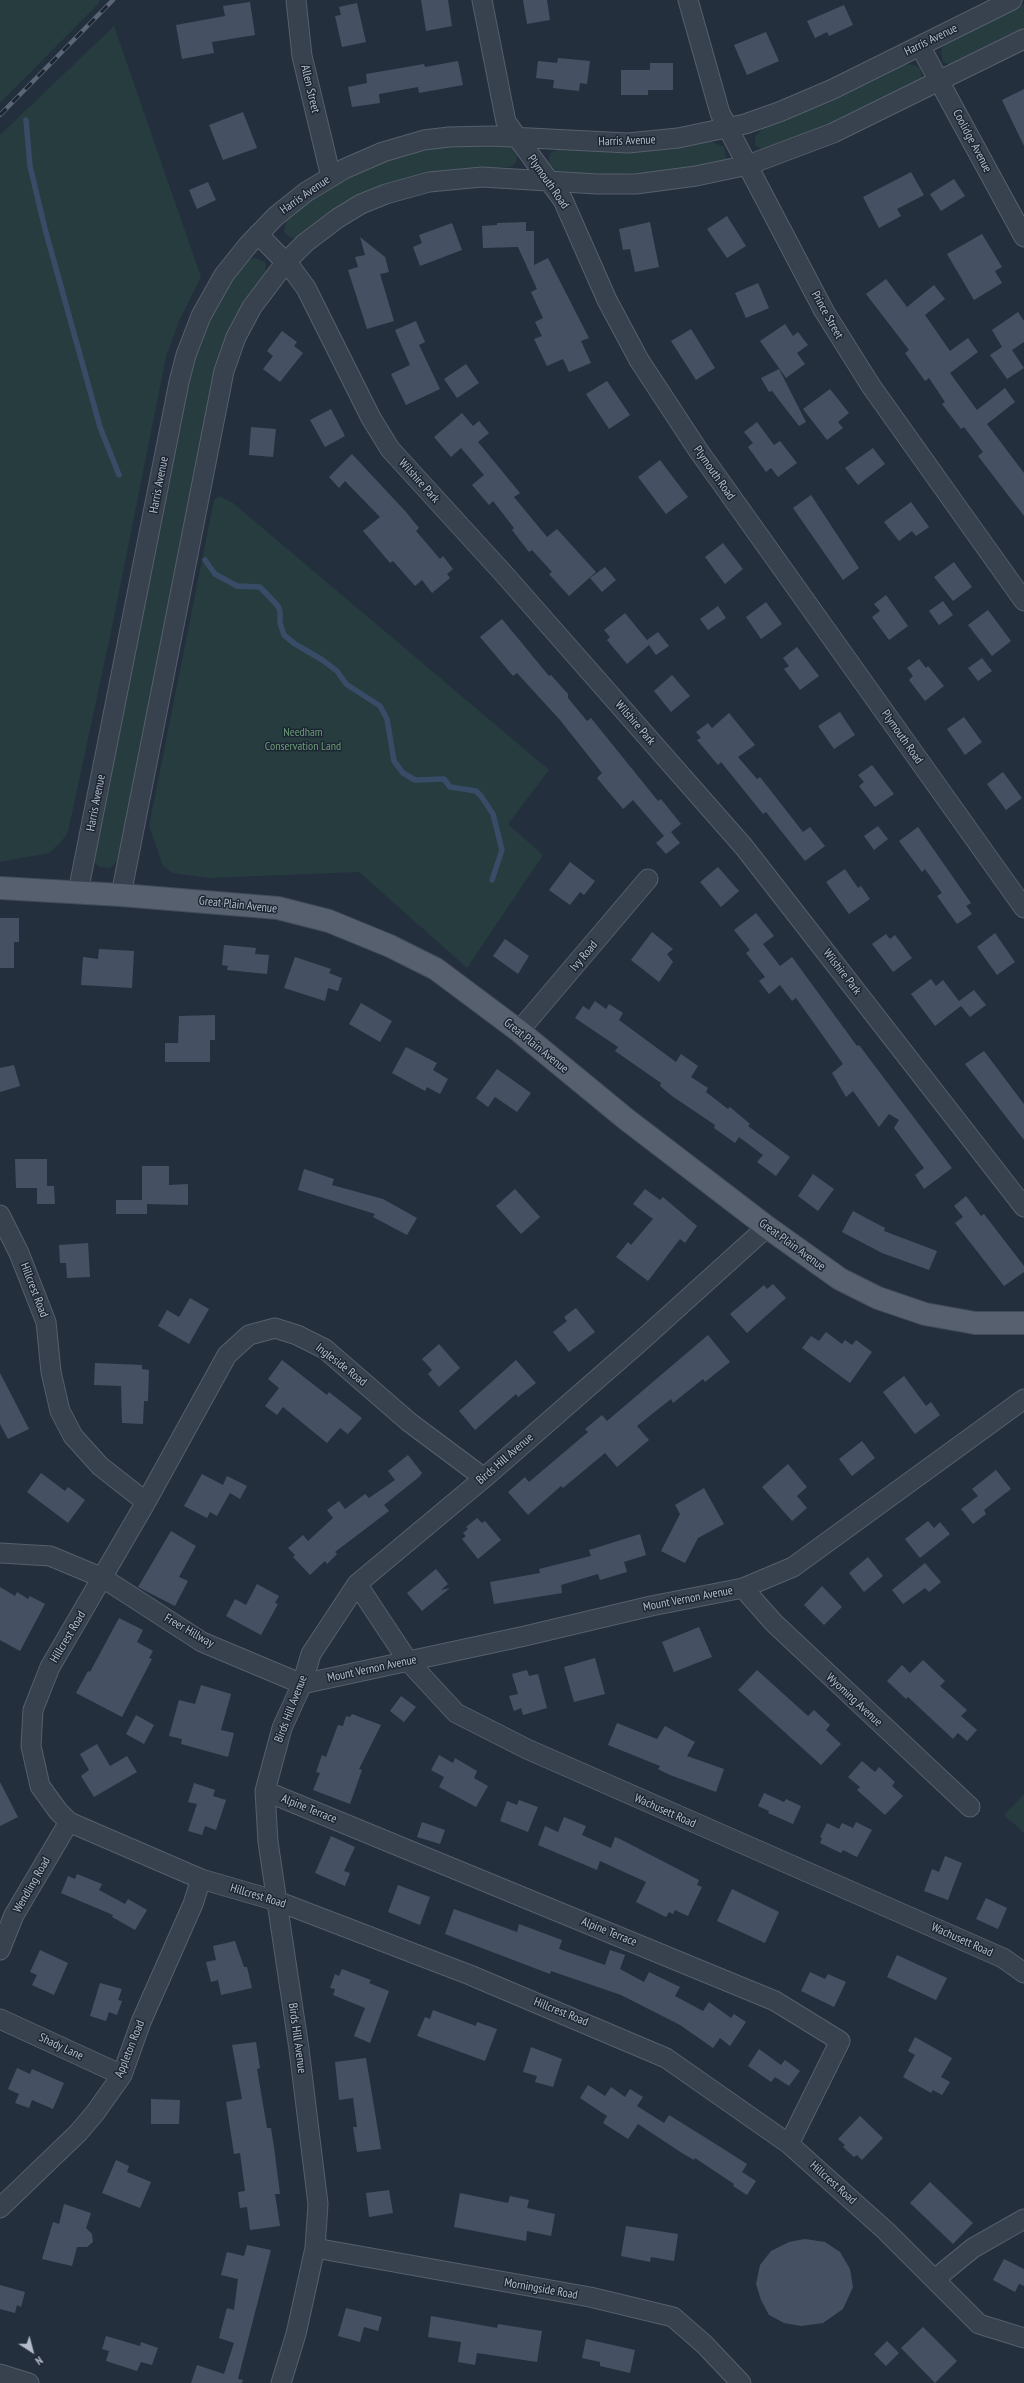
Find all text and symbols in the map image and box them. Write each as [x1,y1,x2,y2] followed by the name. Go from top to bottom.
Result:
[902,21,960,59] street label: Harris Avenue
[297,64,323,114] street label: Allen Street
[949,107,995,175] street label: Coolidge Avenue
[598,133,656,149] street label: Harris Avenue
[524,152,572,212] street label: Plymouth Road
[277,173,333,217] street label: Harris Avenue
[808,288,846,342] street label: Prince Street
[690,443,738,503] street label: Plymouth Road
[146,455,172,515] street label: Harris Avenue
[396,456,442,506] street label: Wilshire Park
[612,698,658,748] street label: Wilshire Park
[878,707,926,767] street label: Plymouth Road
[265,726,341,754] park label: Needham Conservation Land
[83,773,109,833] street label: Harris Avenue
[198,894,278,916] street label: Great Plain Avenue
[567,938,601,974] street label: Ivy Road
[820,946,864,998] street label: Wilshire Park
[501,1016,571,1076] street label: Great Plain Avenue
[756,1216,828,1274] street label: Great Plain Avenue
[17,1261,51,1319] street label: Hillcrest Road
[313,1341,369,1389] street label: Ingleside Road
[474,1430,536,1488] street label: Birds Hill Avenue
[642,1583,734,1615] street label: Mount Vernon Avenue
[47,1609,89,1665] street label: Hillcrest Road
[162,1611,216,1651] street label: Freer Hillway
[326,1653,418,1685] street label: Mount Vernon Avenue
[823,1670,885,1730] street label: Wyoming Avenue
[272,1673,310,1745] street label: Birds Hill Avenue
[279,1791,339,1827] street label: Alpine Terrace
[632,1791,698,1831] street label: Wachusett Road
[10,1855,54,1915] street label: Wendling Road
[228,1881,288,1911] street label: Hillcrest Road
[579,1914,639,1950] street label: Alpine Terrace
[929,1920,995,1960] street label: Wachusett Road
[532,1995,590,2029] street label: Hillcrest Road
[285,2002,309,2074] street label: Birds Hill Avenue
[112,2018,148,2080] street label: Appleton Road
[37,2030,85,2064] street label: Shady Lane
[807,2158,859,2208] street label: Hillcrest Road
[503,2275,579,2303] street label: Morningside Road
[12,2331,52,2371] north arrow
[33,2353,46,2368] text: N

